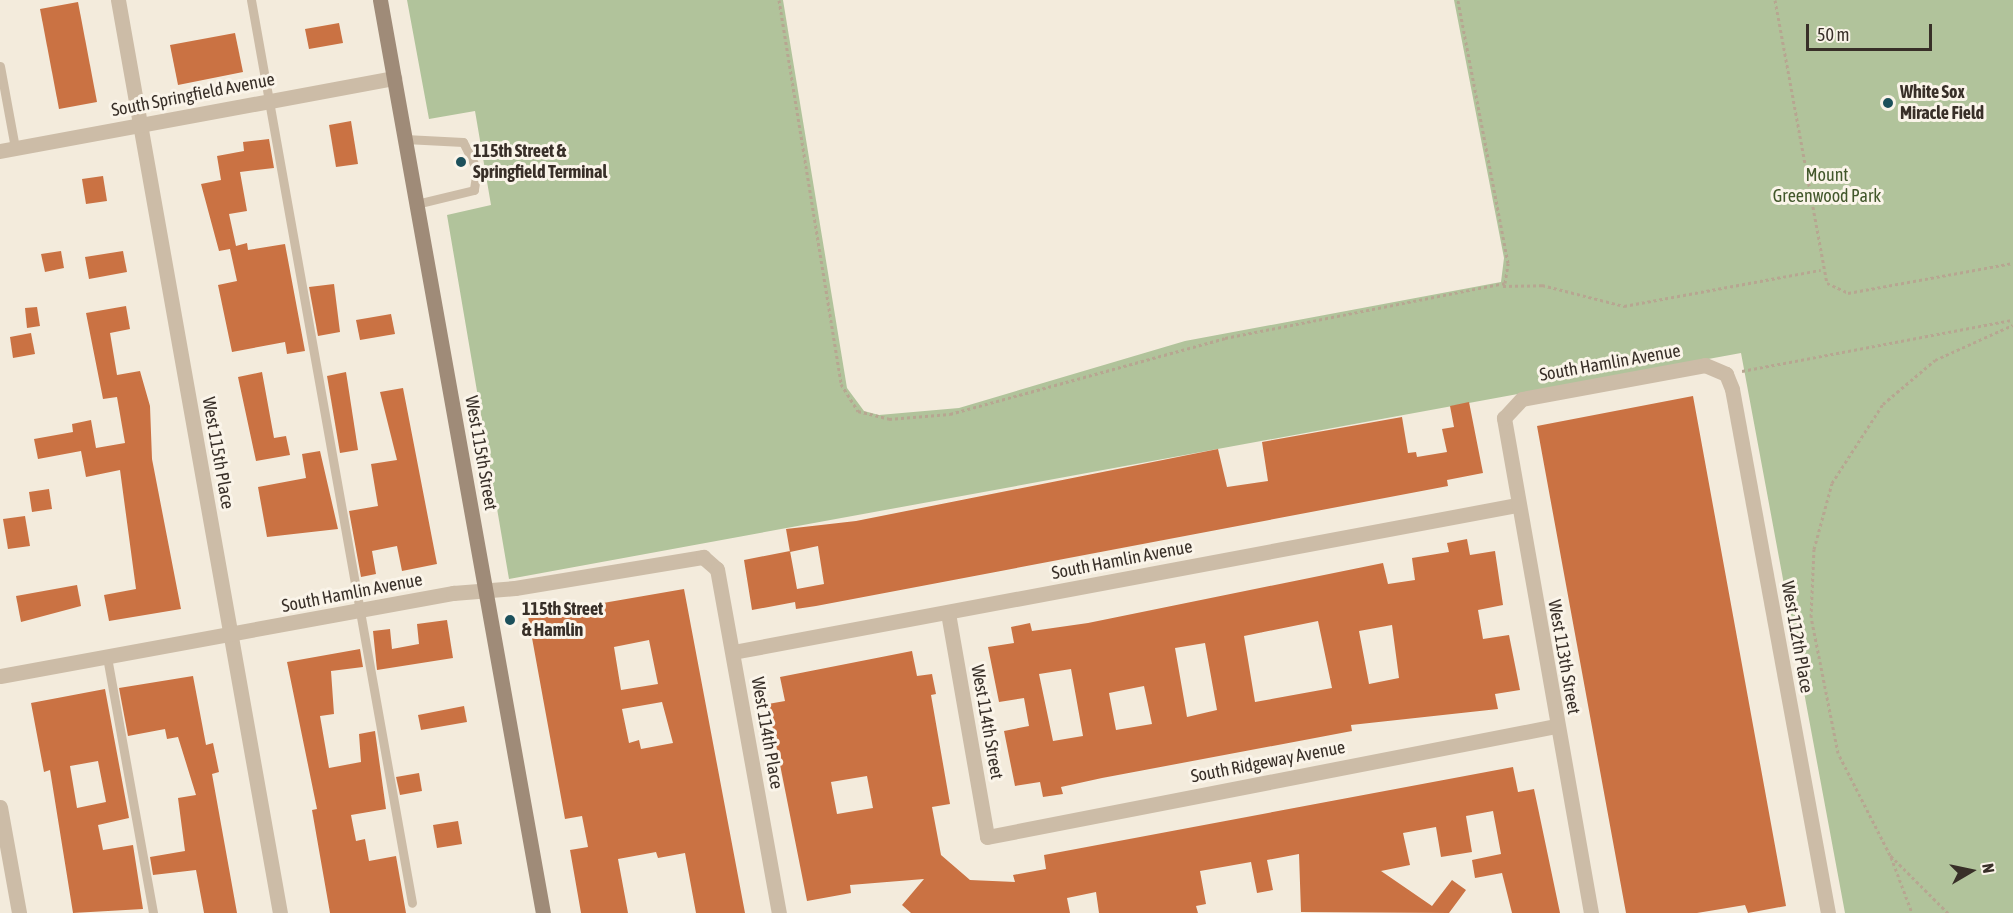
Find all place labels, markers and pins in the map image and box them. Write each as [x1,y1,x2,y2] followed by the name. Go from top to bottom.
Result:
[1900,82,1984,124] place label: White Sox Miracle Field
[1881,96,1895,110] marker: White Sox Miracle Field
[473,141,607,184] place label: 115th Street & Springfield Terminal
[454,155,468,169] marker: 115th Street & Springfield Terminal
[522,599,603,642] place label: 115th Street & Hamlin
[503,613,517,627] marker: 115th Street & Hamlin

